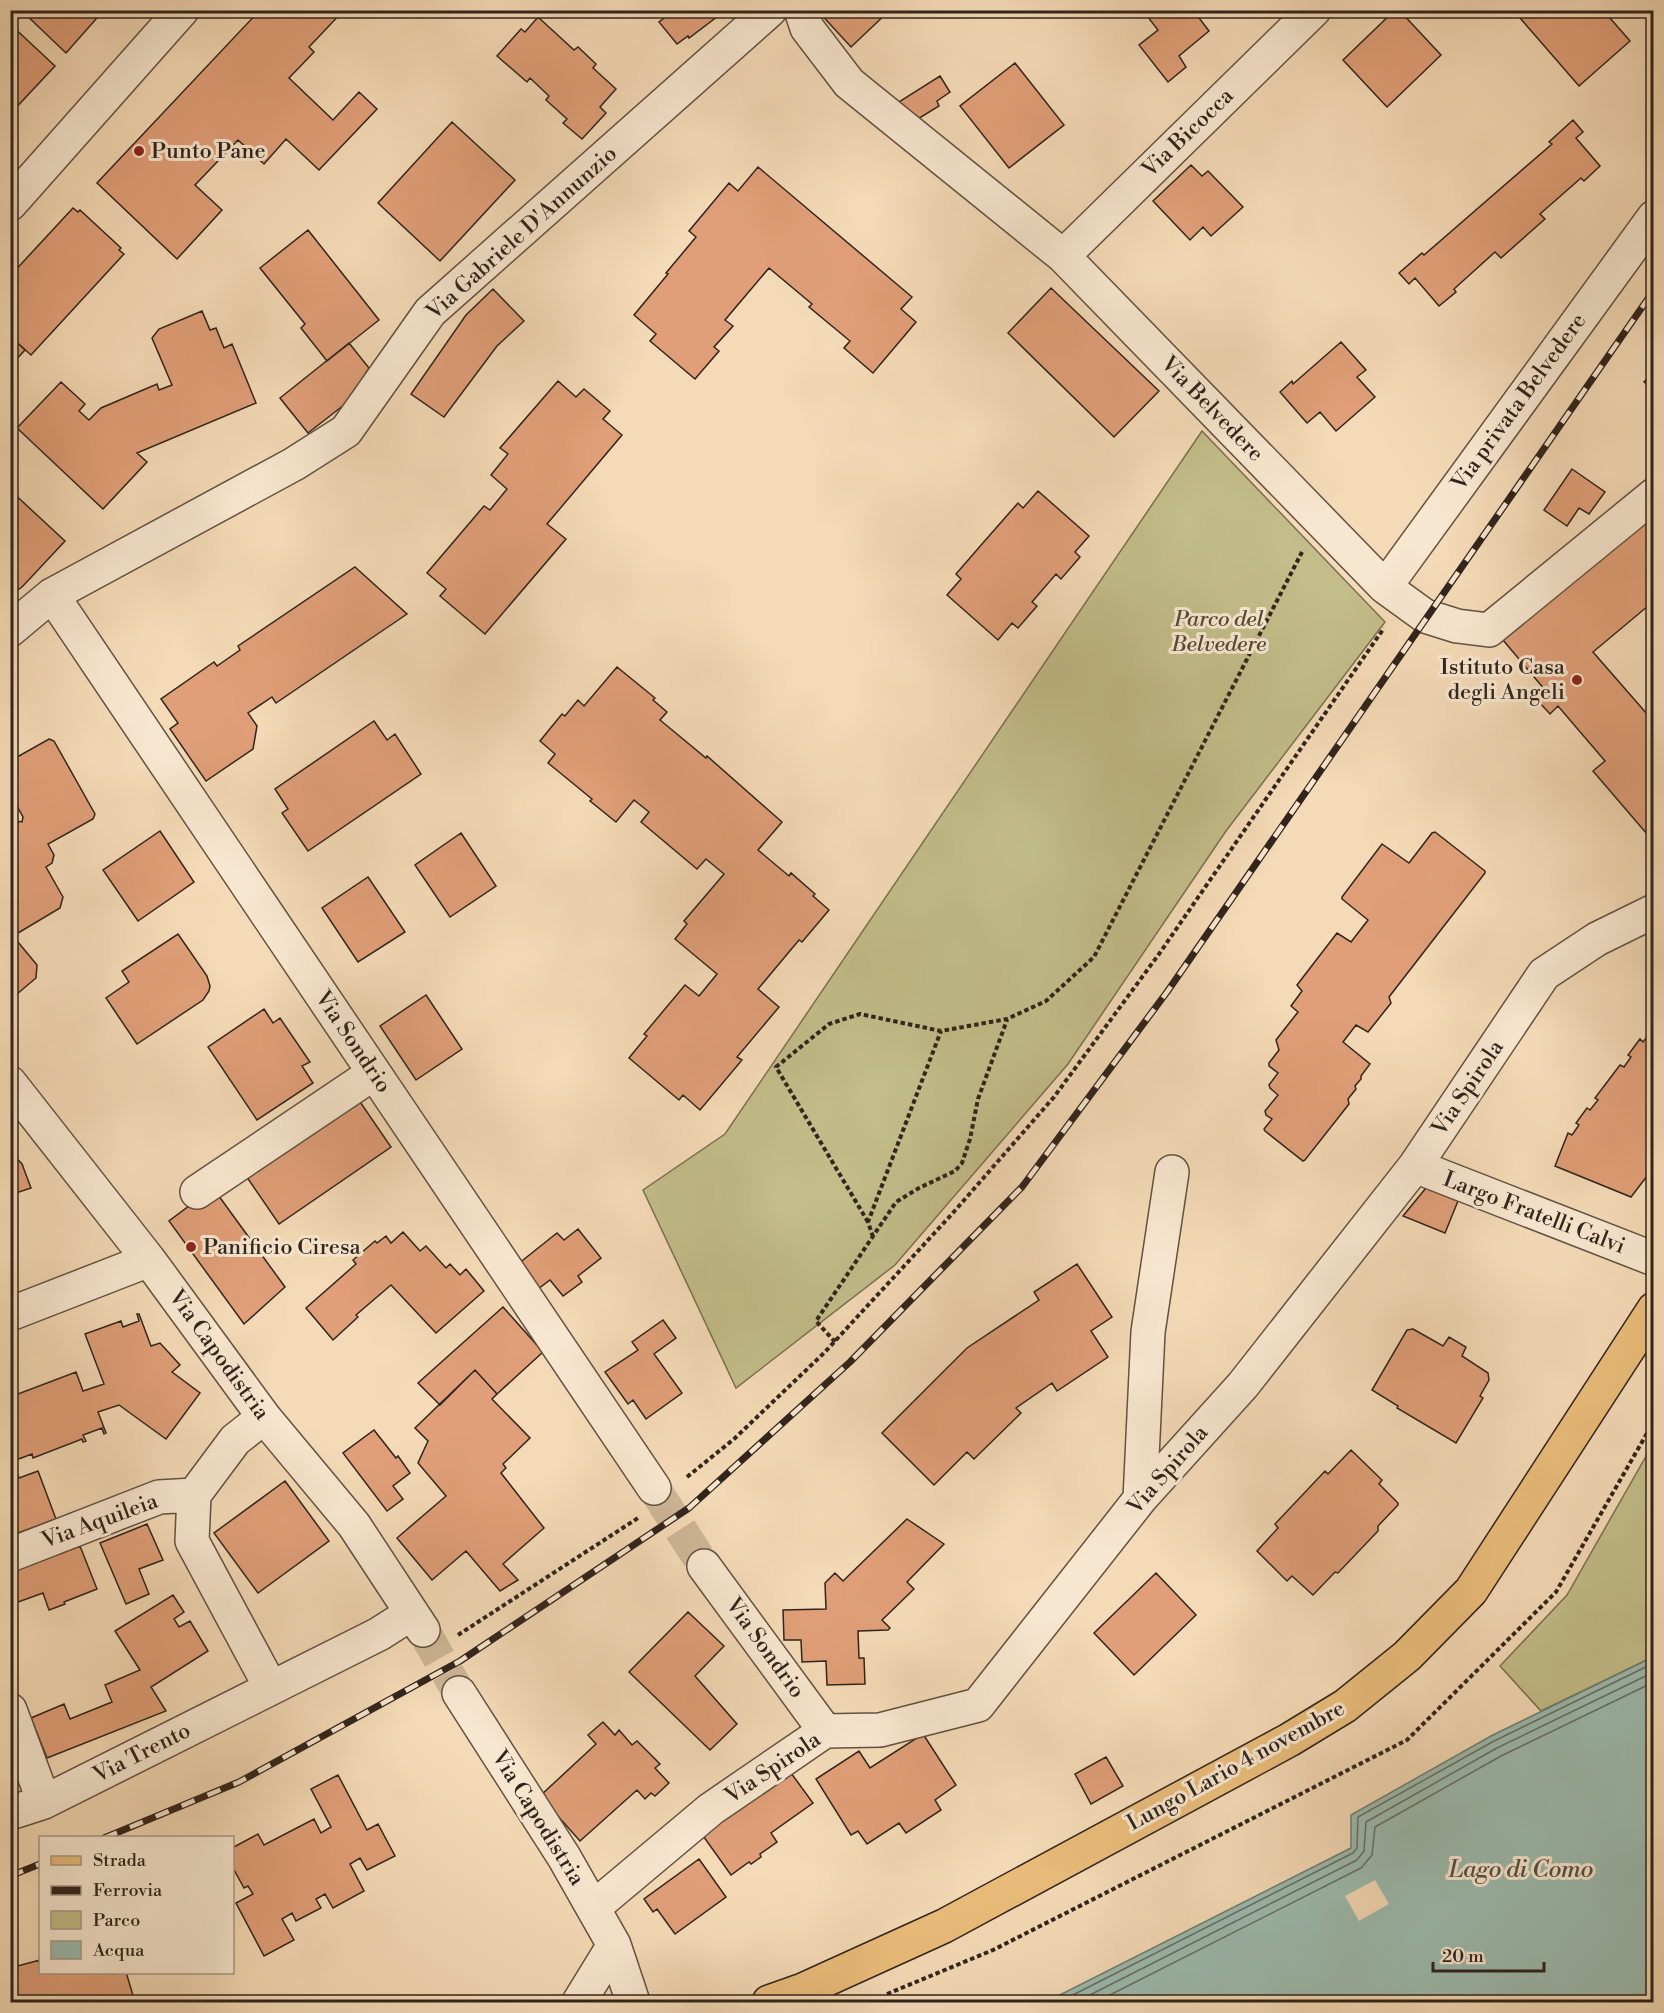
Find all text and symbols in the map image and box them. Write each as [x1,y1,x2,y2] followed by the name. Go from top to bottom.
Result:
[1136,82,1240,184] street label: Via Bicocca
[151,138,266,165] place label: Punto Pane
[420,140,623,326] street label: Via Gabriele D'Annunzio
[132,144,146,158] marker: Punto Pane
[1445,308,1592,497] street label: Via privata Belvedere
[1154,350,1269,467] street label: Via Belvedere
[1171,606,1266,658] park label: Parco del Belvedere
[1440,654,1566,706] place label: Istituto Casa degli Angeli
[1570,673,1584,687] marker: Istituto Casa degli Angeli
[308,985,397,1098] street label: Via Sondrio
[1426,1034,1510,1142] street label: Via Spirola
[1439,1166,1629,1260] street label: Largo Fratelli Calvi
[203,1234,362,1261] place label: Panificio Ciresa
[184,1240,198,1254] marker: Panificio Ciresa
[162,1284,276,1426] street label: Via Capodistria
[1121,1419,1215,1521] street label: Via Spirola
[37,1487,163,1555] street label: Via Aquileia
[719,1592,810,1703] street label: Via Sondrio
[1122,1695,1350,1837] street label: Lungo Lario 4 novembre
[88,1717,195,1789] street label: Via Trento
[719,1726,827,1810] street label: Via Spirola
[485,1745,591,1891] street label: Via Capodistria
[39,1836,234,1974] legend
[93,1849,147,1872] text: Strada
[1448,1855,1593,1885] water label: Lago di Como
[93,1879,163,1902] text: Ferrovia
[93,1909,140,1932] text: Parco
[1433,1935,1544,1973] scale bar
[92,1939,145,1962] text: Acqua
[1442,1945,1484,1968] text: 20 m

